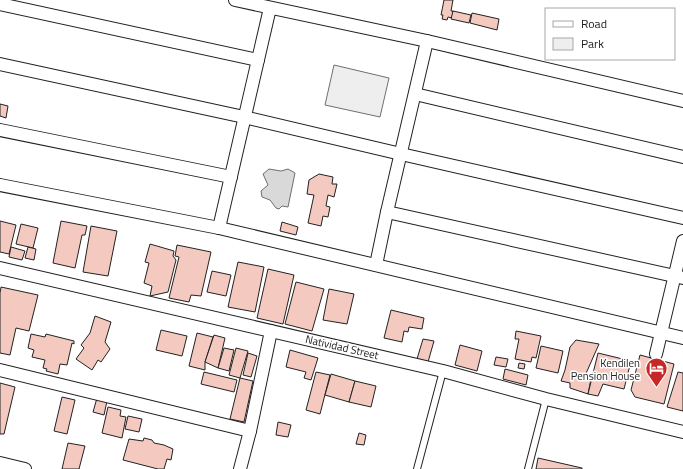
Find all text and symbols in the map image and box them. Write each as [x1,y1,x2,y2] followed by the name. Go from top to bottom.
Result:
[545,8,675,60] legend
[581,14,607,33] text: Road
[581,34,604,53] text: Park
[304,331,380,363] street label: Natividad Street
[571,355,640,384] place label: Kendilen Pension House
[643,356,669,389] hotel icon: Kendilen Pension House

